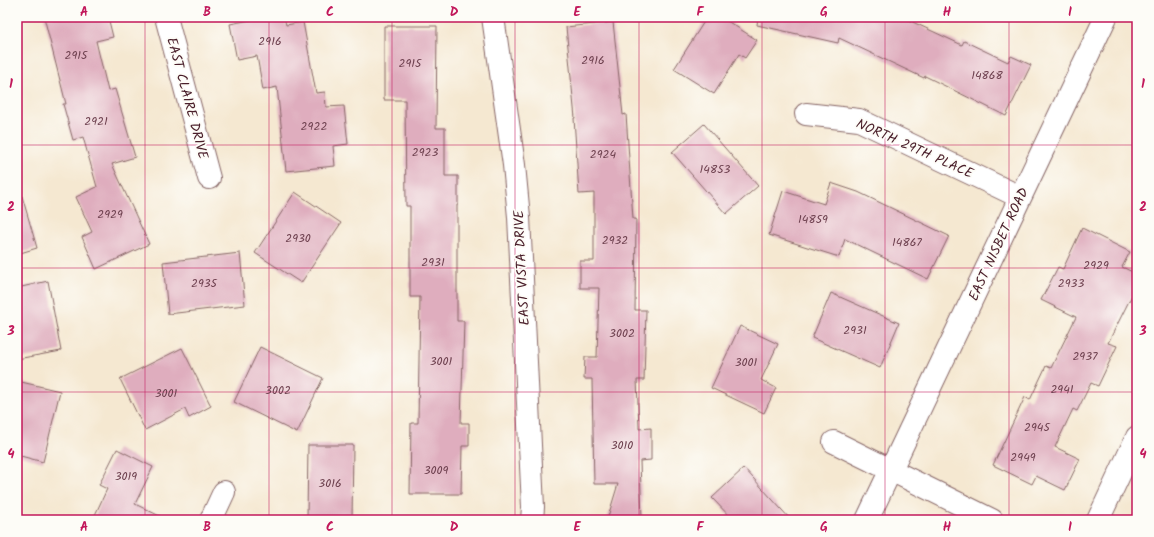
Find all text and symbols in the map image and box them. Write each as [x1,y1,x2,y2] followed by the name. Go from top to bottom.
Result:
[80,2,88,23] text: A
[203,2,211,23] text: B
[326,2,334,23] text: C
[450,2,459,23] text: D
[573,2,581,23] text: E
[696,2,704,23] text: F
[820,2,828,23] text: G
[943,2,952,23] text: H
[1068,2,1072,23] text: I
[258,32,282,51] house number: 2916
[160,35,214,162] street label: EAST CLAIRE DRIVE
[64,46,89,65] house number: 2915
[581,51,605,70] house number: 2916
[398,54,423,73] house number: 2915
[971,66,1004,85] house number: 14868
[9,74,13,95] text: 1
[1141,74,1145,95] text: 1
[84,112,108,131] house number: 2921
[852,113,978,185] street label: NORTH 29TH PLACE
[301,117,327,136] house number: 2922
[412,143,438,162] house number: 2923
[590,145,617,164] house number: 2924
[700,160,731,179] house number: 14853
[963,184,1035,305] street label: EAST NISBET ROAD
[7,197,15,218] text: 2
[1139,197,1147,218] text: 2
[97,205,123,224] house number: 2929
[508,209,536,326] street label: EAST VISTA DRIVE
[798,210,828,229] house number: 14859
[285,229,311,248] house number: 2930
[602,231,628,250] house number: 2932
[892,233,922,252] house number: 14867
[421,253,445,272] house number: 2931
[1083,256,1109,275] house number: 2929
[191,274,219,293] house number: 2935
[1058,274,1084,293] house number: 2933
[6,321,15,342] text: 3
[843,321,867,340] house number: 2931
[1138,321,1147,342] text: 3
[609,324,635,343] house number: 3002
[1072,347,1098,366] house number: 2937
[430,352,453,371] house number: 3001
[735,353,758,372] house number: 3001
[1050,380,1074,399] house number: 2941
[265,381,291,400] house number: 3002
[155,384,178,403] house number: 3001
[1024,418,1051,437] house number: 2945
[611,436,633,455] house number: 3010
[7,444,15,465] text: 4
[1139,444,1147,465] text: 4
[1010,448,1036,467] house number: 2949
[424,461,448,480] house number: 3009
[115,467,137,486] house number: 3019
[318,474,342,493] house number: 3016
[80,517,88,537] text: A
[203,517,211,537] text: B
[326,517,334,537] text: C
[450,517,459,537] text: D
[573,517,581,537] text: E
[696,517,704,537] text: F
[820,517,828,537] text: G
[943,517,952,537] text: H
[1068,517,1072,537] text: I

